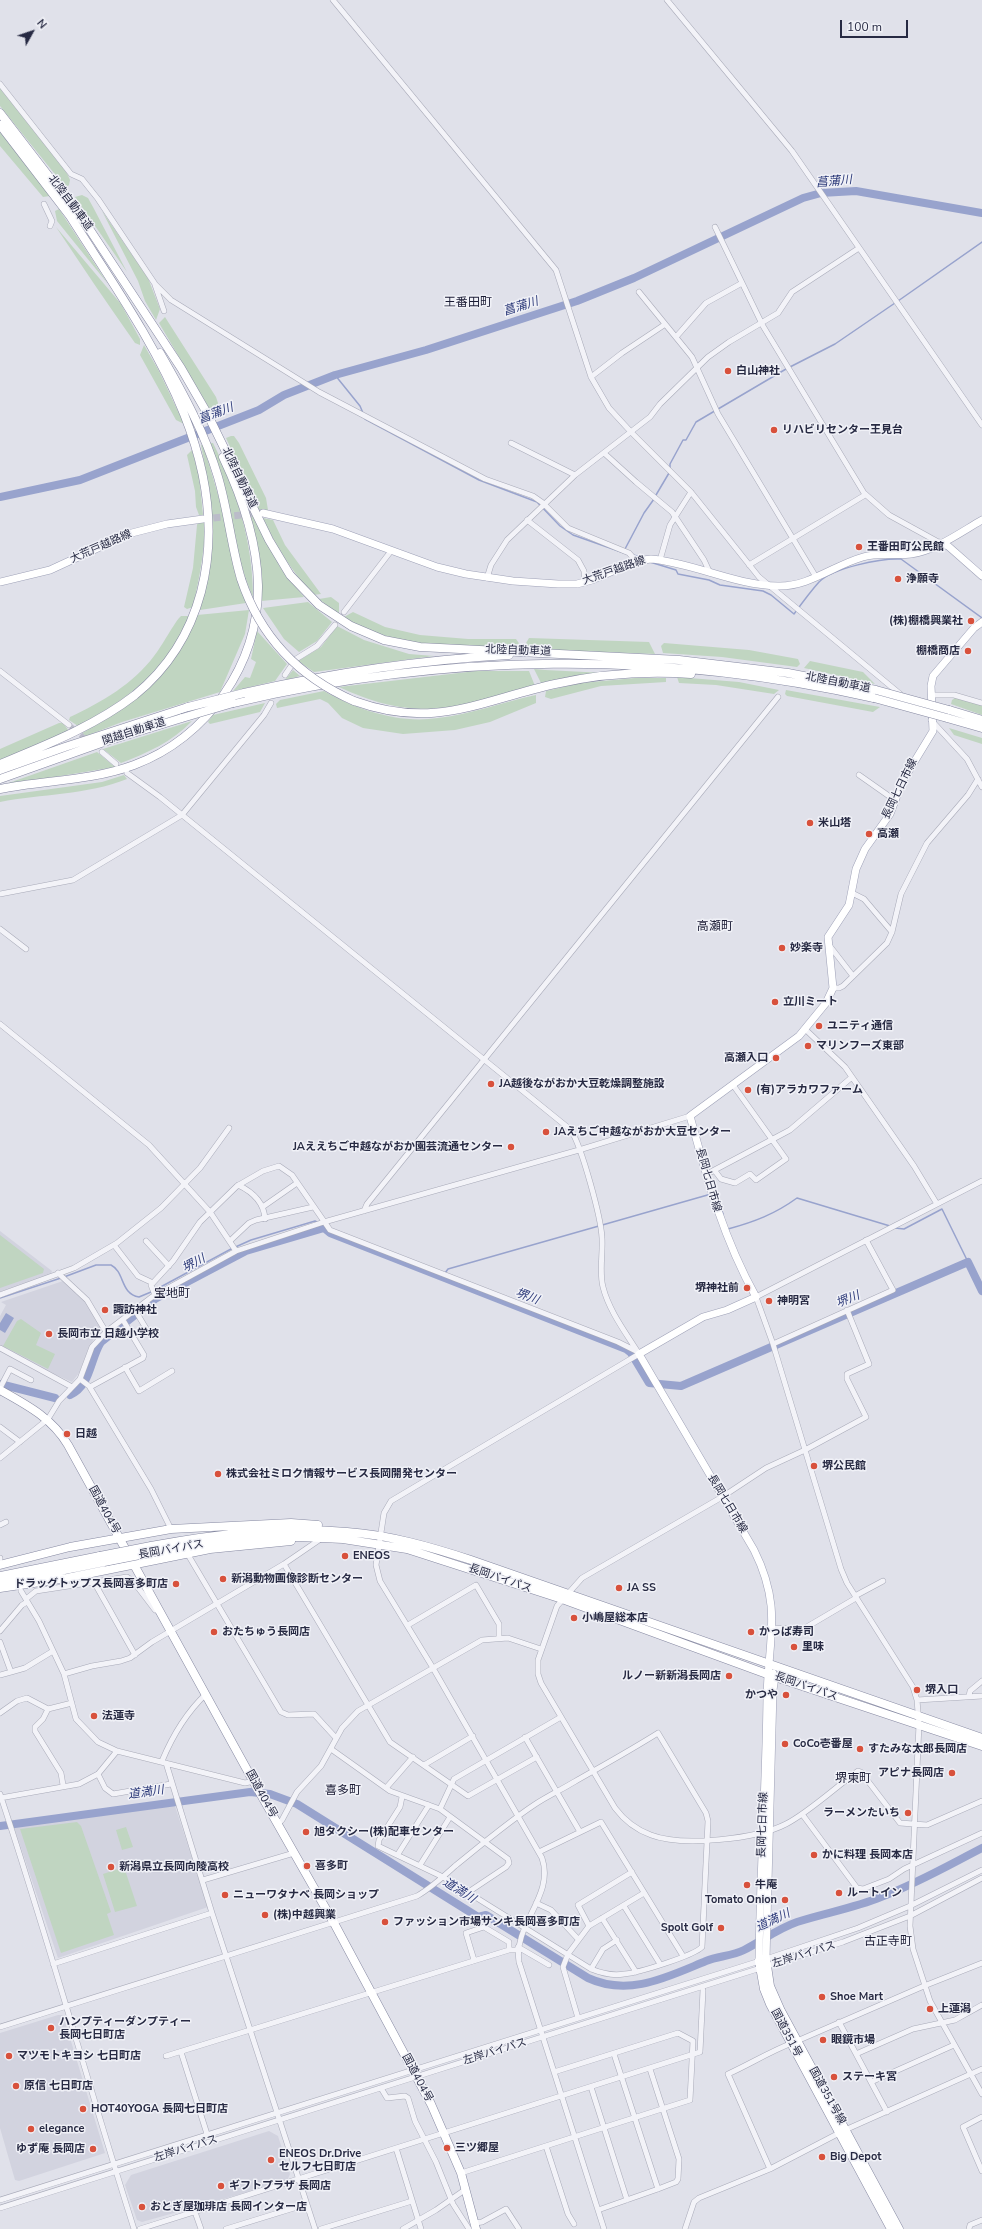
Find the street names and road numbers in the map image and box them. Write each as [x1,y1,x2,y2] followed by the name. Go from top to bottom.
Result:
[45,173,95,233] street label: 北陸自動車道
[219,445,259,511] street label: 北陸自動車道
[68,528,134,566] street label: 大荒戸越路線
[581,554,647,588] street label: 大荒戸越路線
[485,643,551,659] street label: 北陸自動車道
[804,670,872,696] street label: 北陸自動車道
[101,716,167,748] street label: 関越自動車道
[880,756,920,822] street label: 長岡七日市線
[693,1146,723,1214] street label: 長岡七日市線
[704,1472,750,1536] street label: 長岡七日市線
[85,1484,123,1536] street label: 国道404号
[137,1538,205,1562] street label: 長岡バイパス
[467,1562,533,1596] street label: 長岡バイパス
[773,1670,839,1704] street label: 長岡バイパス
[242,1768,280,1820] street label: 国道404号
[755,1792,771,1858] street label: 長岡七日市線
[771,1939,837,1971] street label: 左岸バイパス
[768,2007,804,2059] street label: 国道351号
[462,2036,528,2068] street label: 左岸バイパス
[399,2052,435,2104] street label: 国道404号
[806,2065,848,2127] street label: 国道351号線
[153,2133,219,2165] street label: 左岸バイパス

